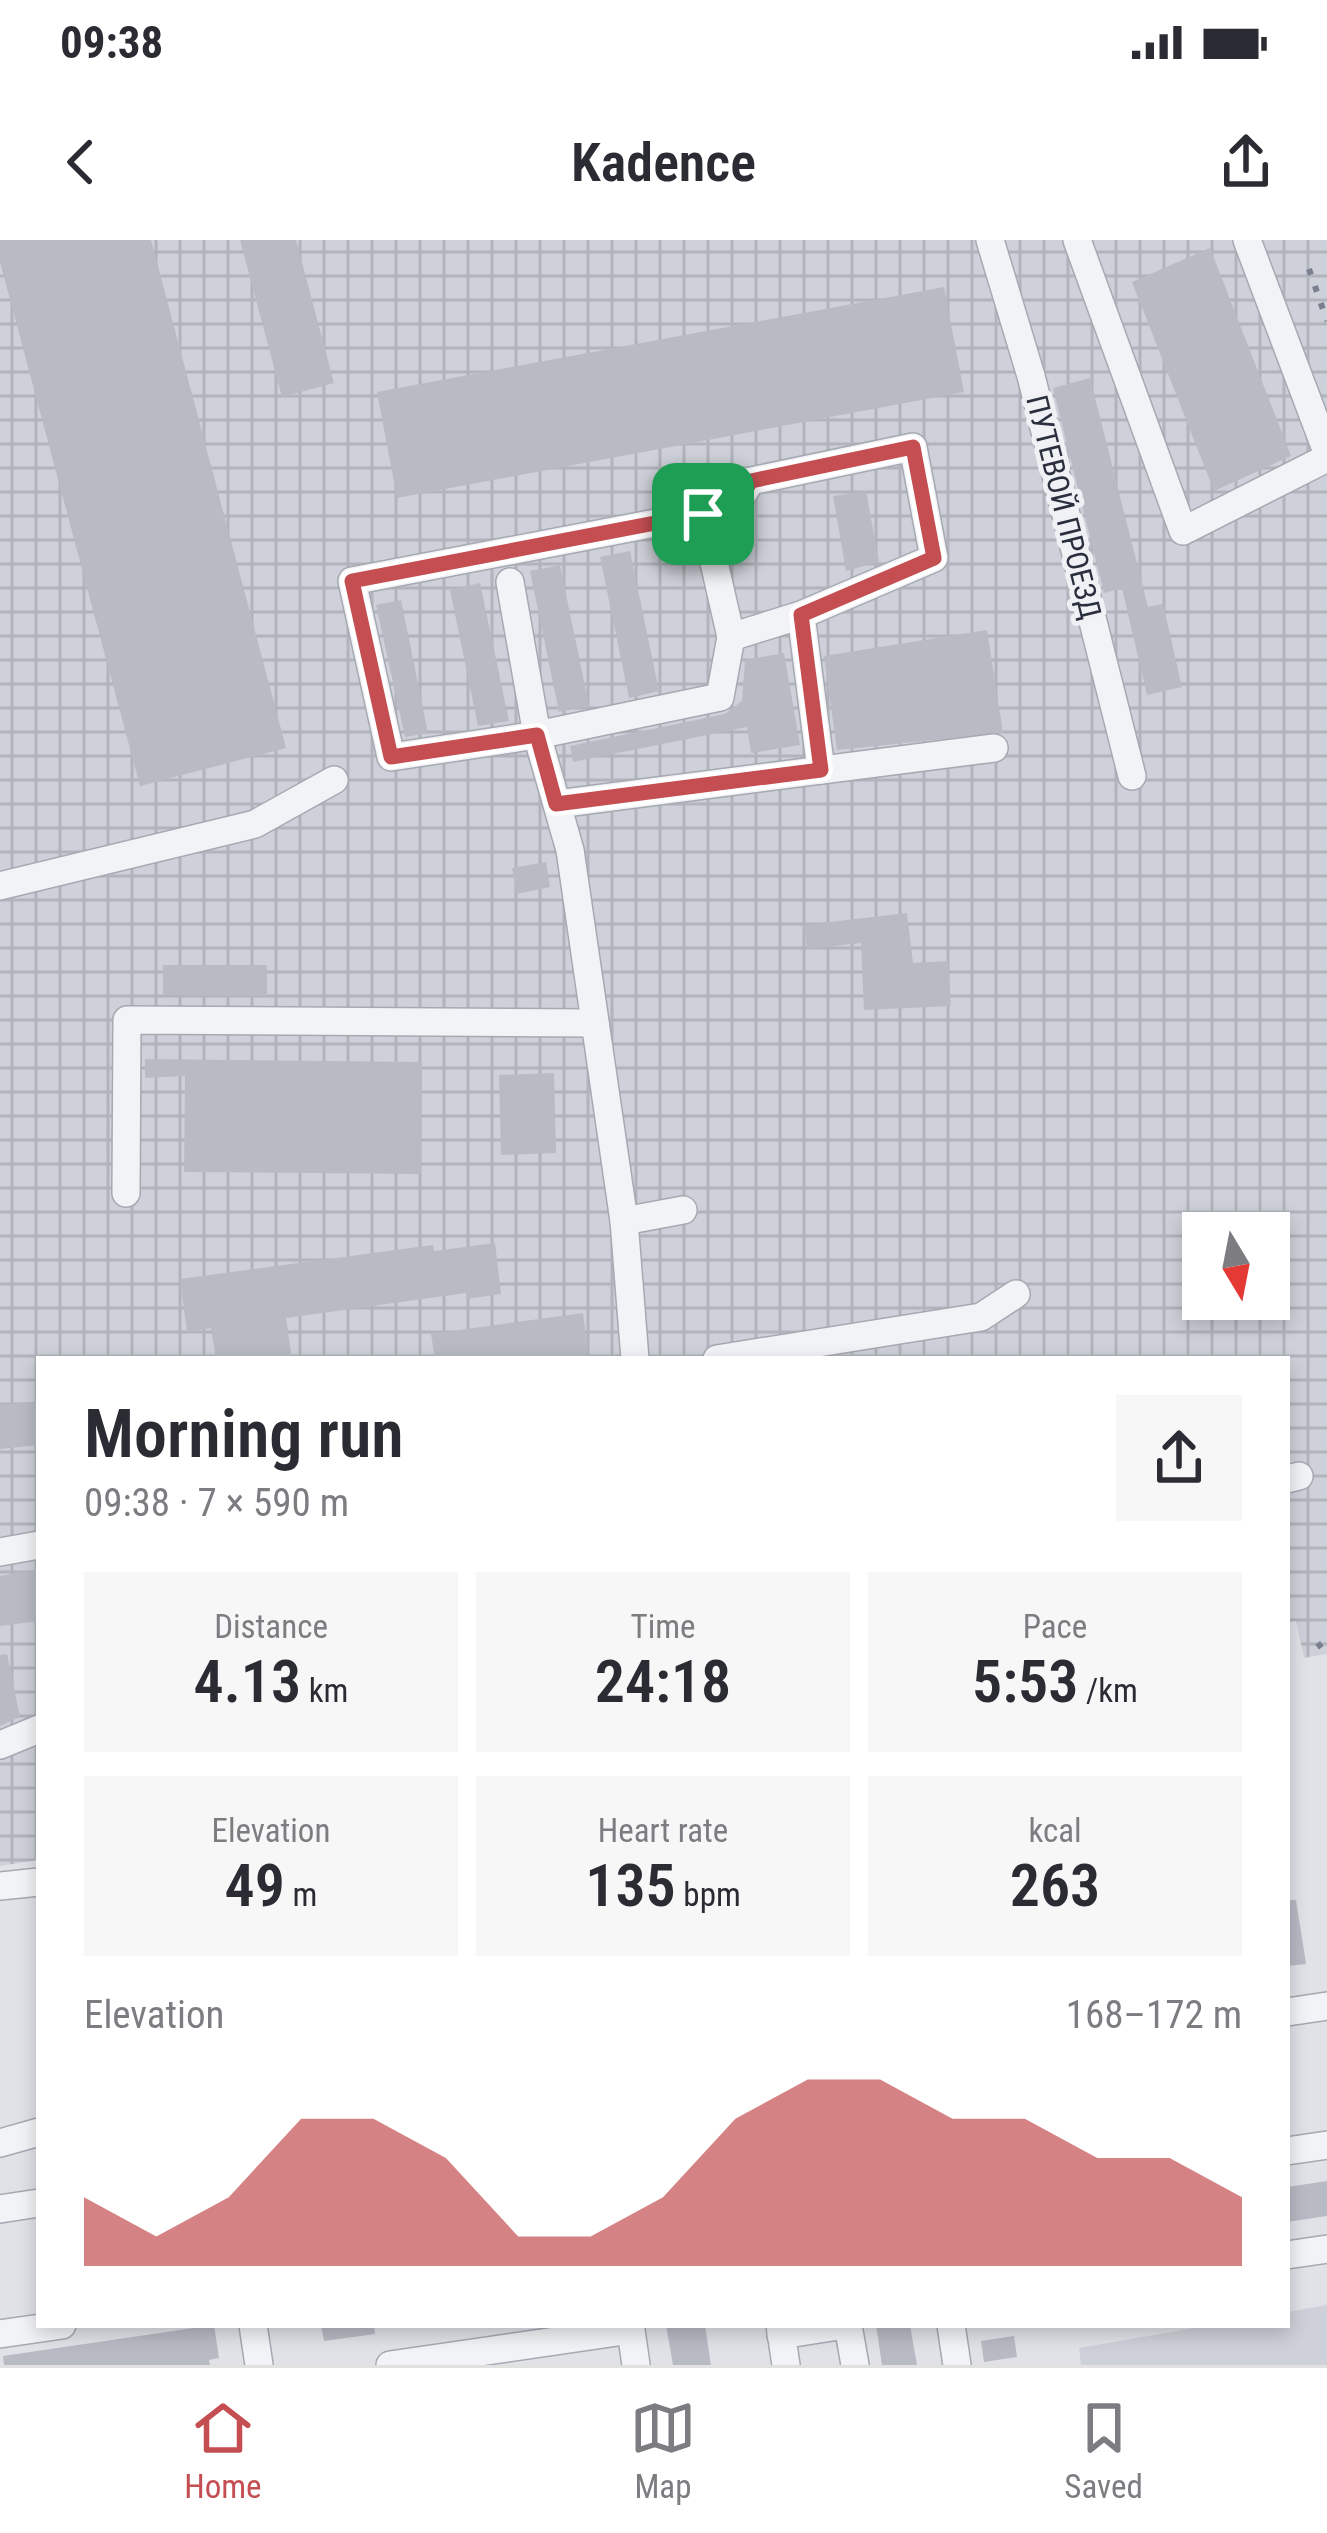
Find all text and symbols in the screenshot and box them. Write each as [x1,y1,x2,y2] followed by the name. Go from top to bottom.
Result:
[60,16,163,69] text: 09:38
[48,129,114,195] icon: back
[1213,129,1279,195] icon: share
[571,131,756,194] text: Kadence
[1019,392,1109,622] street label: ПУТЕВОЙ ПРОЕЗД
[652,463,754,565] pin
[670,481,736,547] icon: arrive
[1182,1212,1290,1320] north arrow
[1182,1212,1290,1320] map controls
[1116,1395,1242,1521] button: share
[84,1396,404,1473] text: Morning run
[84,1480,349,1526] text: 09:38 · 7 × 590 m
[214,1607,328,1646] text: Distance
[630,1607,696,1646] text: Time
[1023,1607,1087,1646] text: Pace
[194,1646,301,1717] text: 4.13
[595,1646,731,1717] text: 24:18
[972,1646,1078,1717] text: 5:53
[301,1671,348,1710] text: km
[1078,1671,1138,1710] text: /km
[212,1811,330,1850] text: Elevation
[598,1811,728,1850] text: Heart rate
[1028,1811,1082,1850] text: kcal
[225,1850,285,1921] text: 49
[585,1850,676,1921] text: 135
[1010,1850,1100,1921] text: 263
[285,1875,317,1914] text: m
[676,1875,741,1914] text: bpm
[84,1992,224,2038] text: Elevation
[1066,1992,1242,2038] text: 168–172 m
[184,2395,262,2506] tab: Home
[630,2395,696,2506] tab: Map
[1064,2395,1143,2506] tab: Saved

